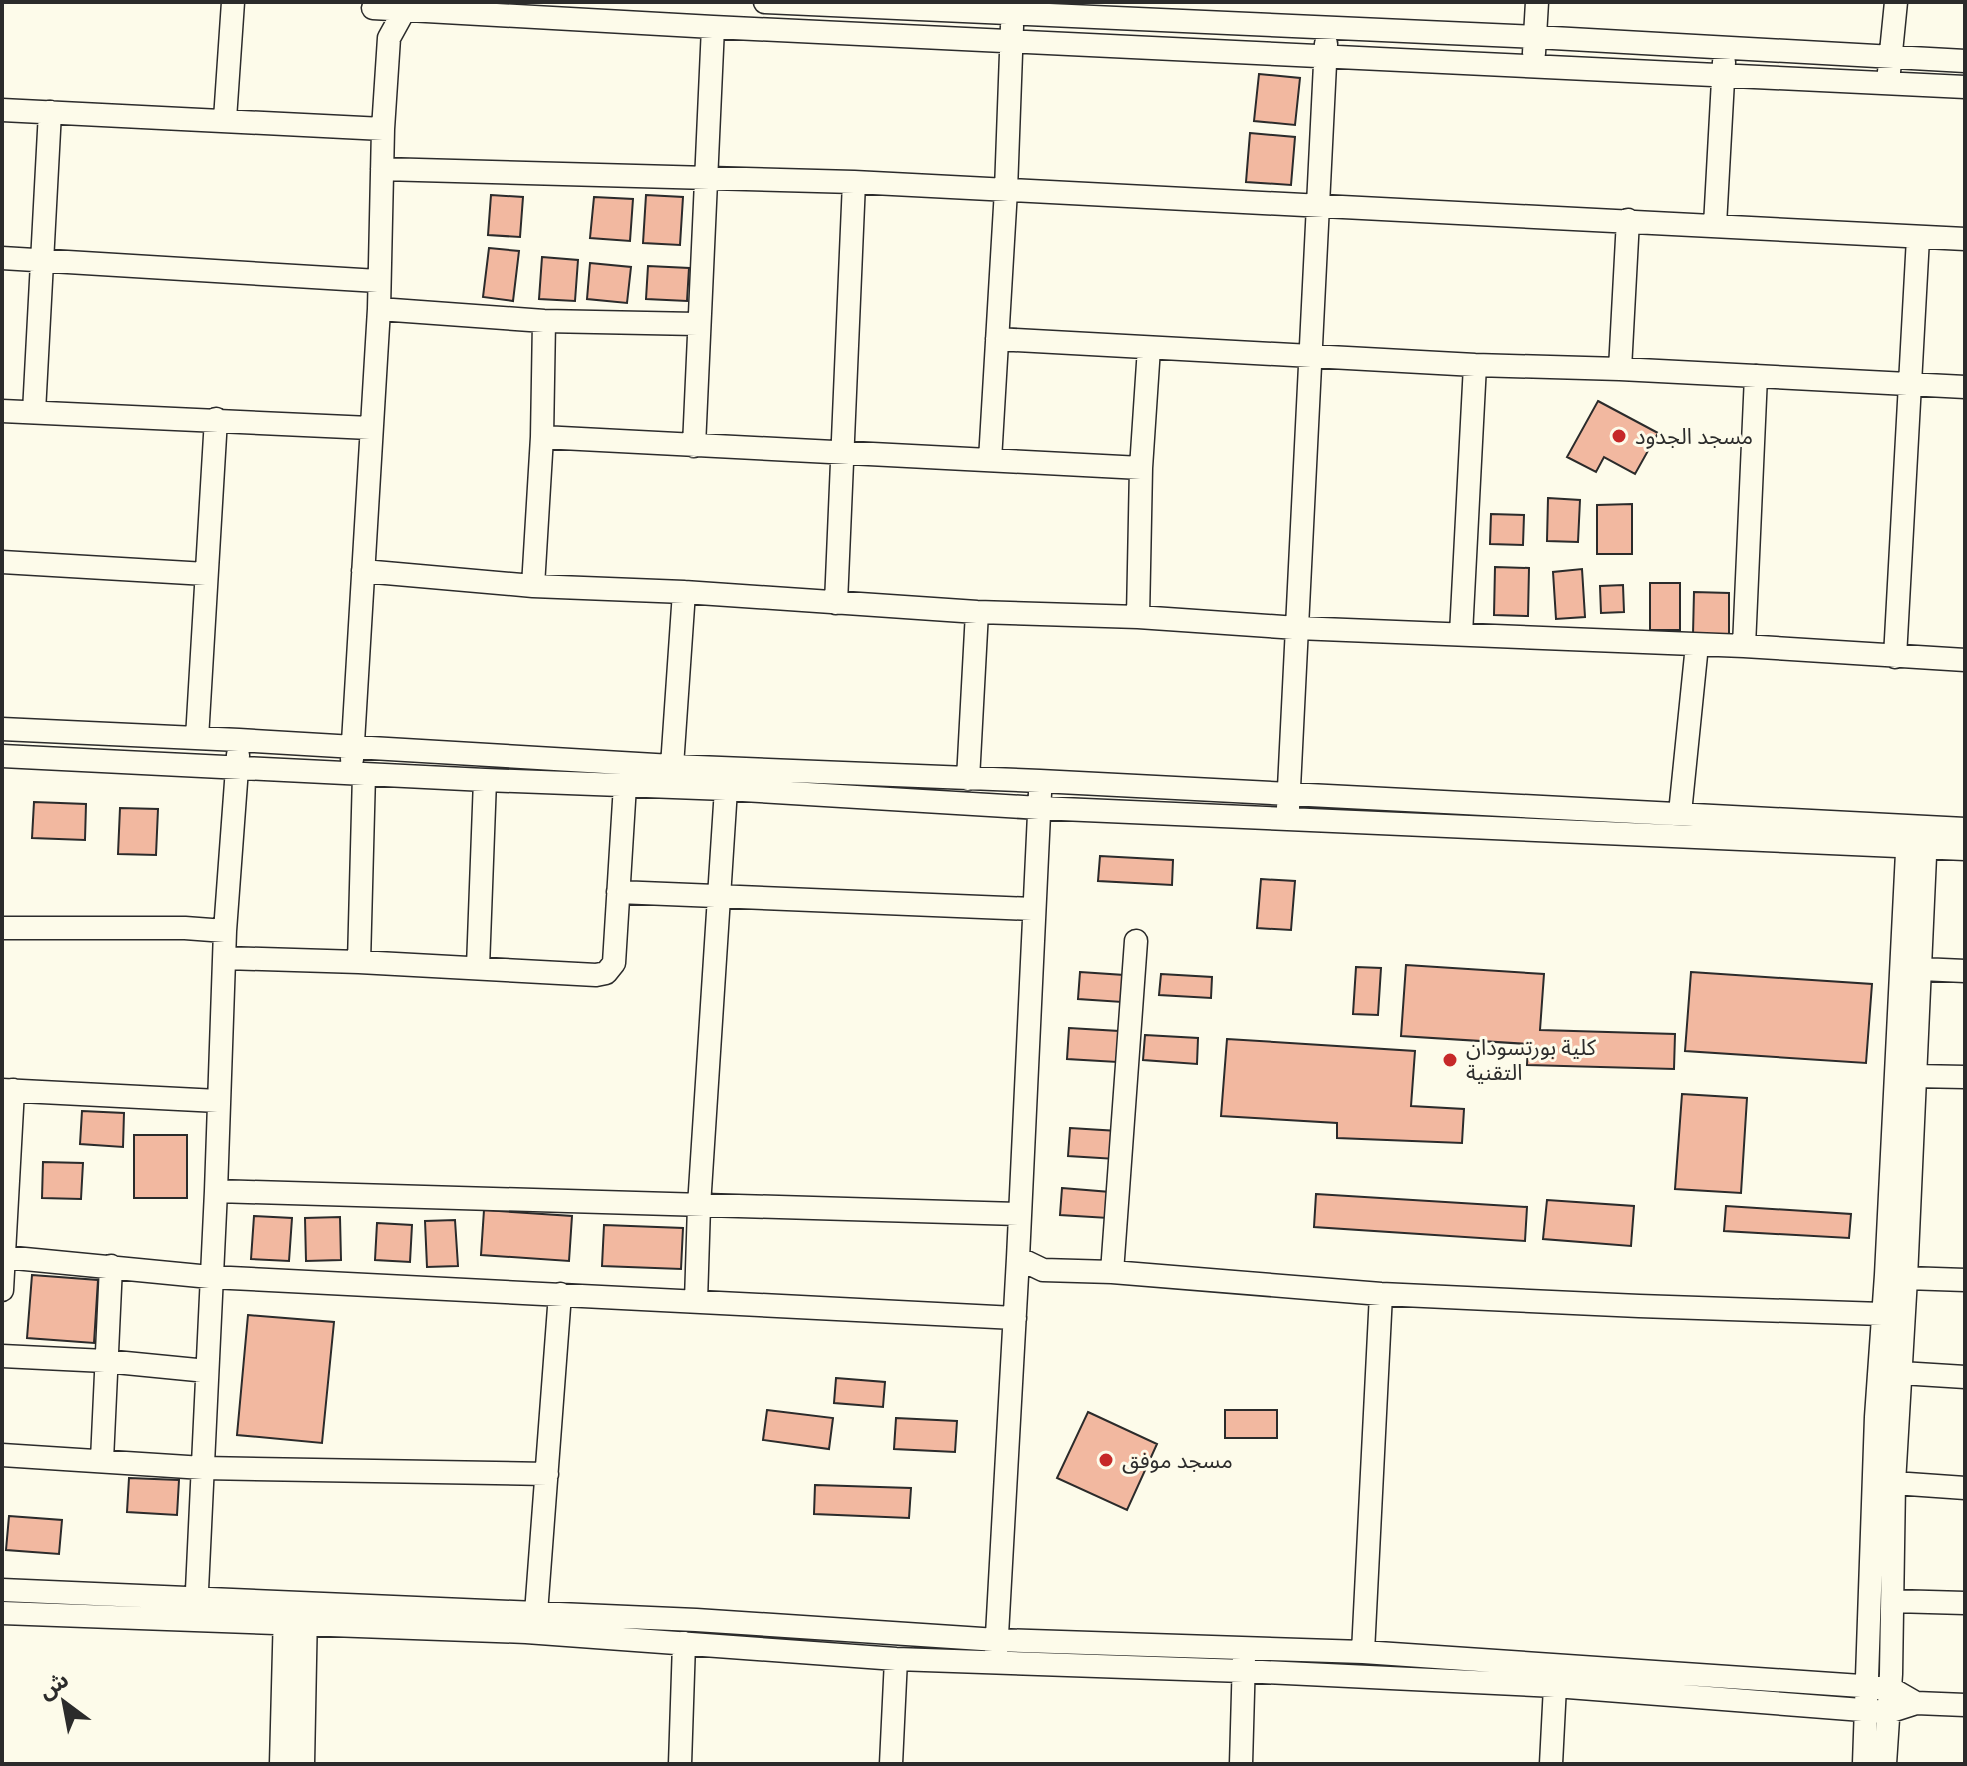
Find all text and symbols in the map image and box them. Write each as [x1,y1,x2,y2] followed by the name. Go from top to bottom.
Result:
[1635,425,1753,452] place label: مسجد الجدود
[1610,427,1628,445] marker: مسجد الجدود
[1466,1036,1597,1088] place label: كلية بورتسودان التقنية
[1441,1051,1459,1069] marker: كلية بورتسودان التقنية
[1122,1449,1233,1476] place label: مسجد موفق
[1097,1451,1115,1469] marker: مسجد موفق
[24,1662,104,1742] north arrow
[35,1668,75,1707] text: ش

